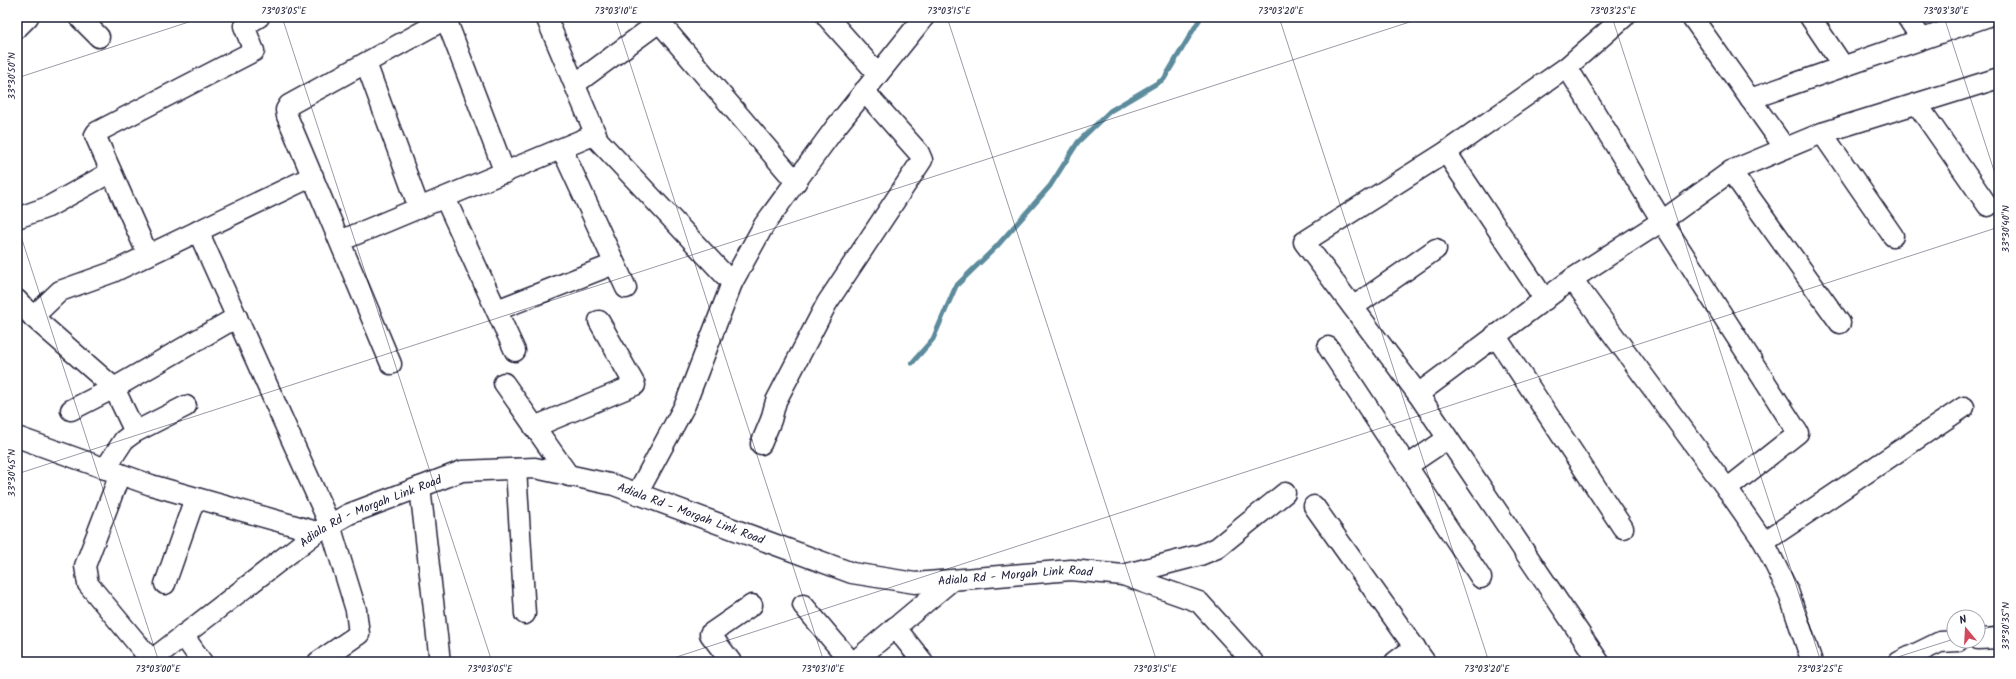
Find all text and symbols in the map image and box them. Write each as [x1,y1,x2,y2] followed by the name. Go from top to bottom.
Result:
[261,3,308,19] text: 73°03'05"E
[594,3,639,19] text: 73°03'10"E
[927,3,972,19] text: 73°03'15"E
[1258,3,1305,19] text: 73°03'20"E
[1590,3,1637,19] text: 73°03'25"E
[1923,3,1970,19] text: 73°03'30"E
[4,52,20,100] text: 33°30'50"N
[1998,205,2014,253] text: 33°30'40"N
[4,449,20,497] text: 33°30'45"N
[296,470,446,552] street label: Adiala Rd - Morgah Link Road
[615,478,768,550] street label: Adiala Rd - Morgah Link Road
[937,561,1094,591] street label: Adiala Rd - Morgah Link Road
[1998,602,2014,650] text: 33°30'35"N
[1946,609,1986,649] north arrow
[1957,611,1969,630] text: N
[135,661,182,677] text: 73°03'00"E
[467,661,514,677] text: 73°03'05"E
[801,661,846,677] text: 73°03'10"E
[1133,661,1178,677] text: 73°03'15"E
[1464,661,1511,677] text: 73°03'20"E
[1797,661,1844,677] text: 73°03'25"E

